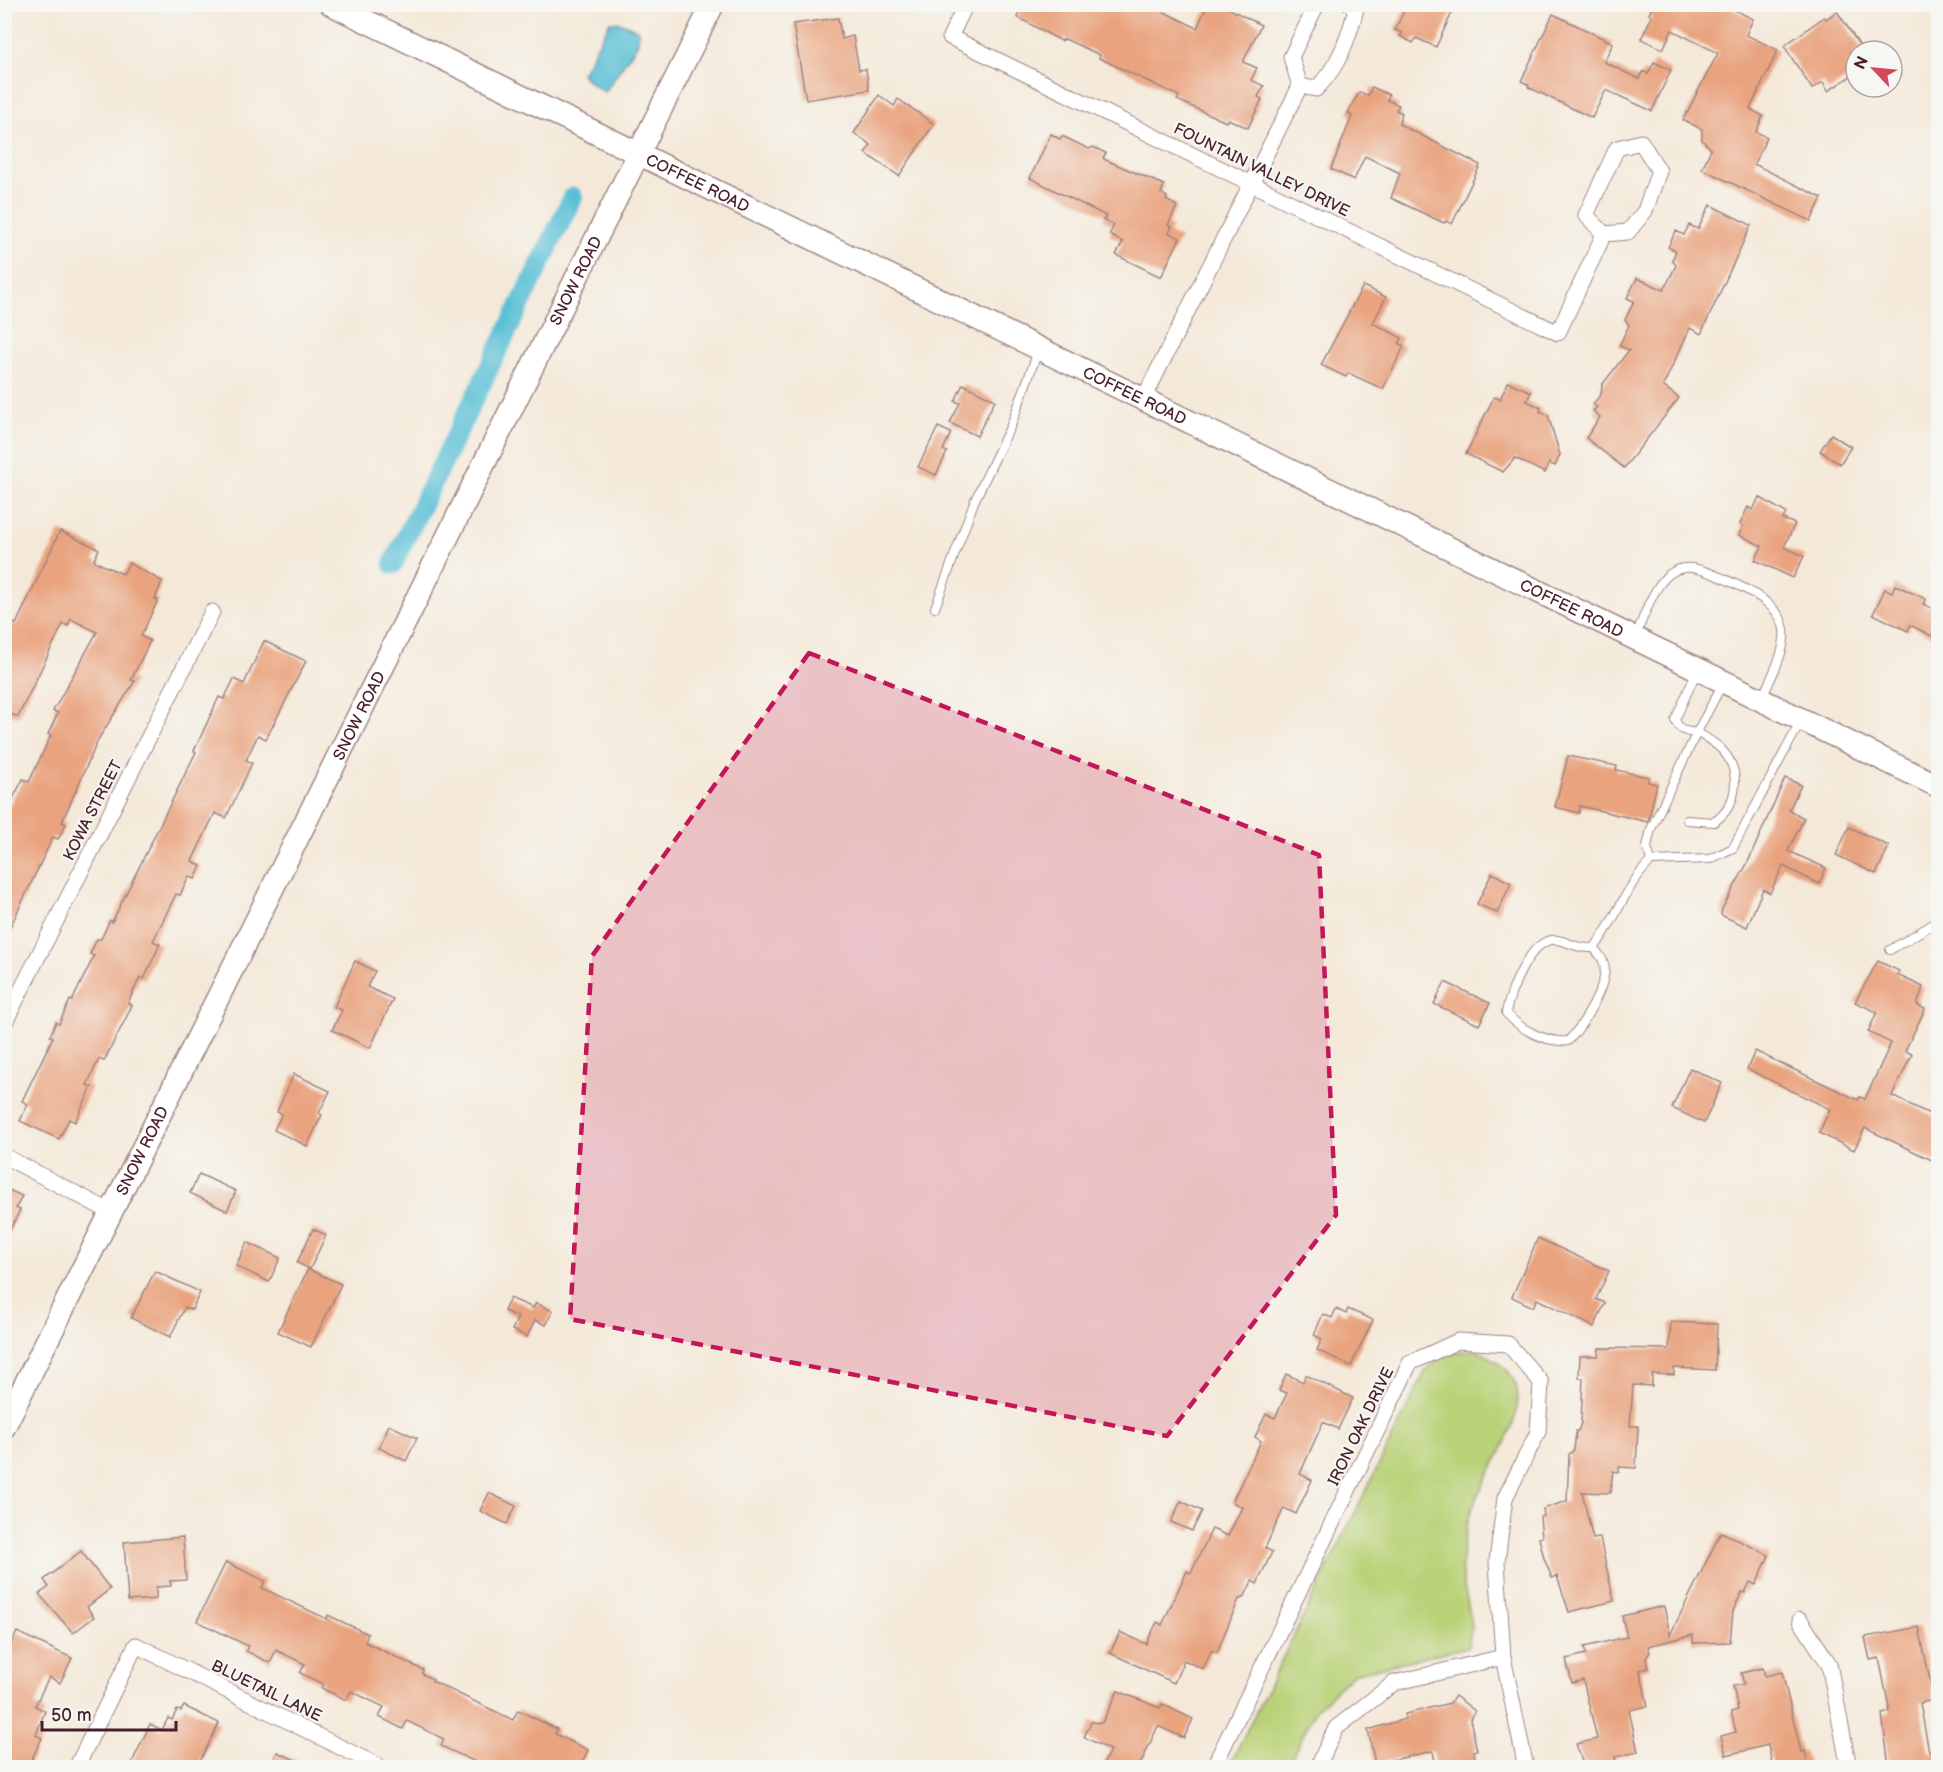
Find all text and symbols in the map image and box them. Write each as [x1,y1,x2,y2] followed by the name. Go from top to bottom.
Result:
[1844,39,1904,99] north arrow
[1851,54,1873,73] text: N
[1170,119,1352,221] street label: FOUNTAIN VALLEY DRIVE
[642,151,752,217] street label: COFFEE ROAD
[546,233,607,329] street label: SNOW ROAD
[1079,363,1189,430] street label: COFFEE ROAD
[1516,576,1626,642] street label: COFFEE ROAD
[330,668,390,764] street label: SNOW ROAD
[60,757,127,864] street label: KOWA STREET
[113,1103,173,1199] street label: SNOW ROAD
[1324,1364,1398,1489] street label: IRON OAK DRIVE
[208,1656,325,1726] street label: BLUETAIL LANE
[42,1694,176,1732] scale bar
[51,1705,92,1726] text: 50 m

